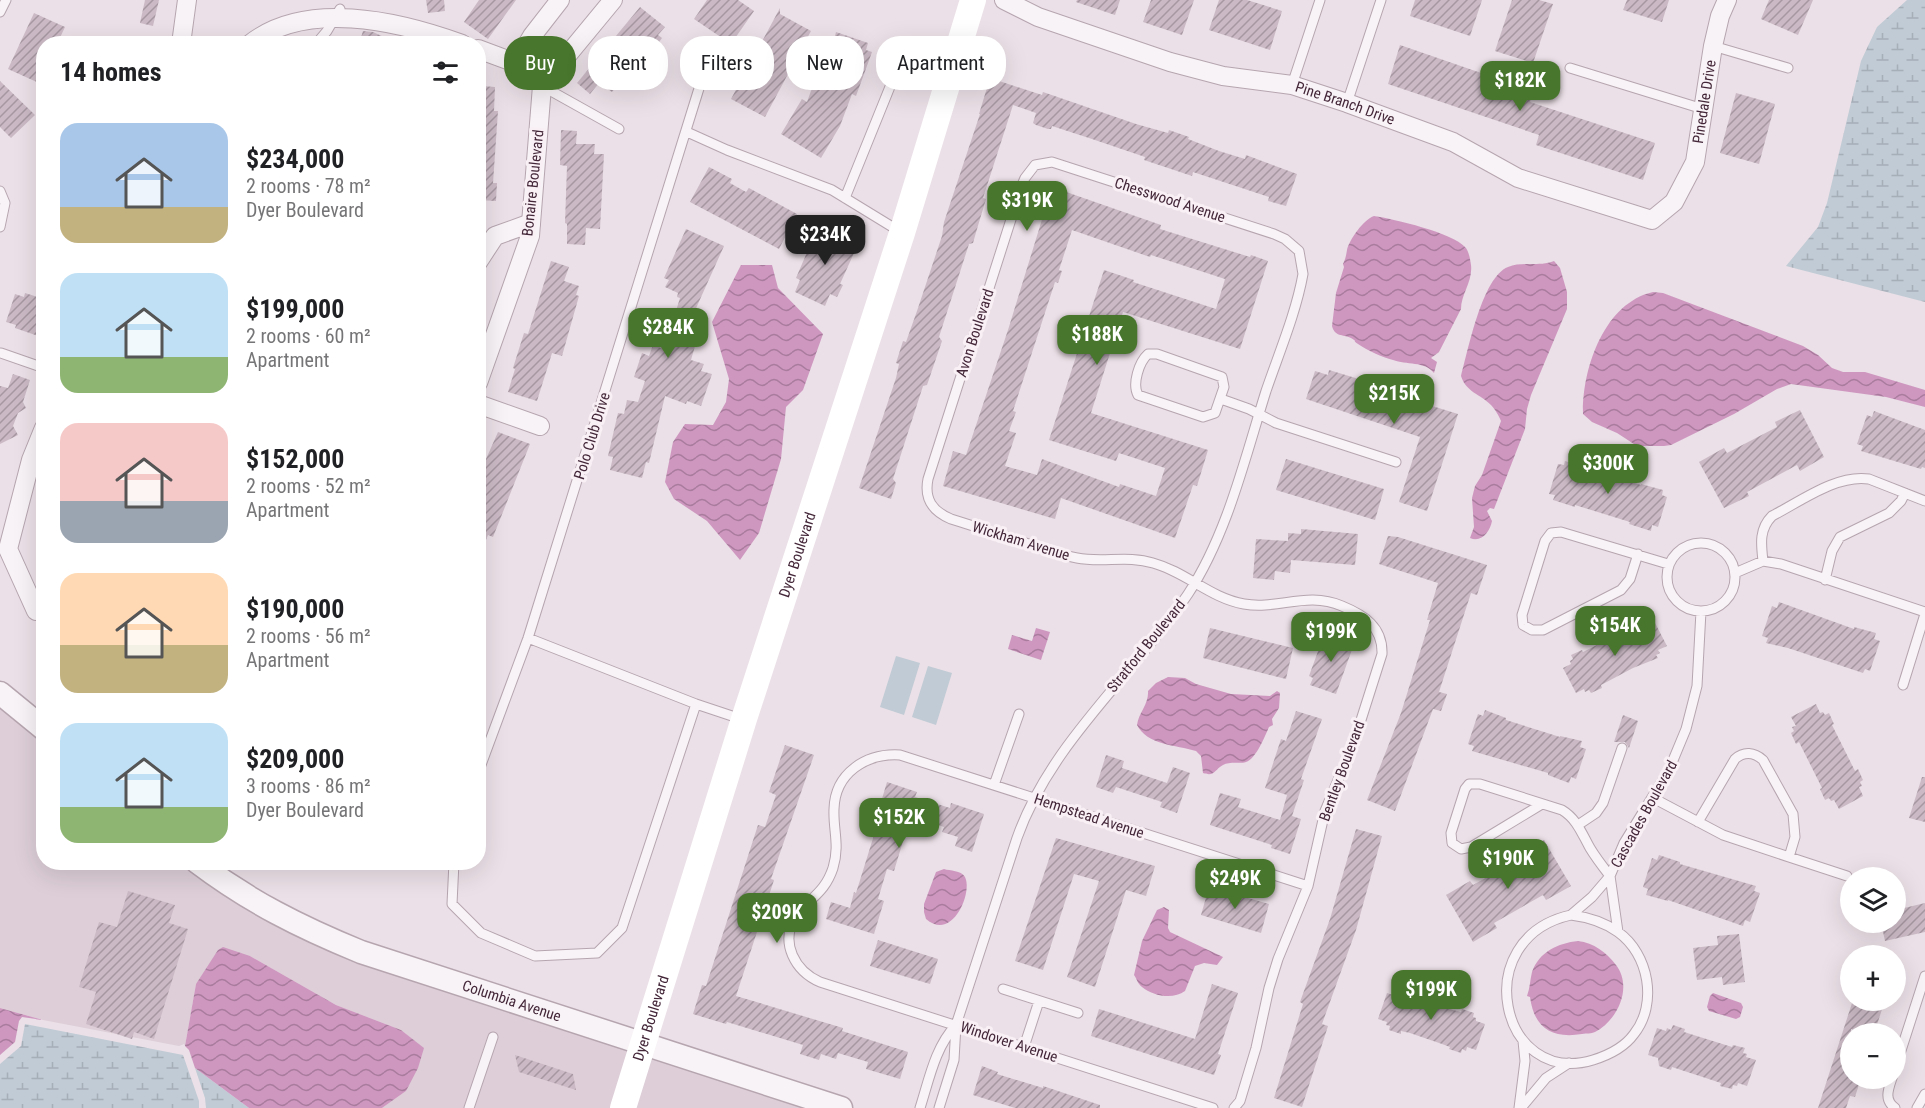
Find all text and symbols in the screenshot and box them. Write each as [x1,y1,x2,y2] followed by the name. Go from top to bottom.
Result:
[504,36,576,90] chip: Buy
[588,36,668,90] chip: Rent
[680,36,774,90] chip: Filters
[786,36,864,90] chip: New
[876,36,1006,90] chip: Apartment
[429,56,462,89] icon: filters
[60,57,162,87] text: 14 homes
[1689,59,1720,145] street label: Pinedale Drive
[1478,61,1562,112] pin: $182K
[1494,68,1546,92] text: $182K
[1293,78,1397,129] street label: Pine Branch Drive
[518,129,548,237] street label: Bonaire Boulevard
[246,144,344,174] text: $234,000
[108,147,180,219] icon: home
[246,174,371,198] text: 2 rooms · 78 m²
[1112,174,1228,226] street label: Chesswood Avenue
[985,181,1069,232] pin: $319K
[1001,188,1053,212] text: $319K
[246,198,364,222] text: Dyer Boulevard
[783,215,867,266] pin: $234K
[799,222,851,246] text: $234K
[952,287,998,379] street label: Avon Boulevard
[246,294,344,324] text: $199,000
[108,297,180,369] icon: home
[626,308,710,359] pin: $284K
[642,315,694,339] text: $284K
[1055,315,1139,366] pin: $188K
[1071,322,1123,346] text: $188K
[246,324,371,348] text: 2 rooms · 60 m²
[246,348,330,372] text: Apartment
[1352,374,1436,425] pin: $215K
[1368,381,1420,405] text: $215K
[570,390,614,482] street label: Polo Club Drive
[246,444,344,474] text: $152,000
[1566,444,1650,495] pin: $300K
[108,447,180,519] icon: home
[1582,451,1634,475] text: $300K
[246,474,371,498] text: 2 rooms · 52 m²
[246,498,330,522] text: Apartment
[775,510,820,600] street label: Dyer Boulevard
[970,518,1072,564] street label: Wickham Avenue
[246,594,344,624] text: $190,000
[1103,596,1189,696] street label: Stratford Boulevard
[108,597,180,669] icon: home
[1573,606,1657,657] pin: $154K
[1289,612,1373,663] pin: $199K
[1589,613,1641,637] text: $154K
[1305,619,1357,643] text: $199K
[246,624,371,648] text: 2 rooms · 56 m²
[246,648,330,672] text: Apartment
[1315,718,1369,824] street label: Bentley Boulevard
[246,744,344,774] text: $209,000
[108,747,180,819] icon: home
[1607,757,1681,871] street label: Cascades Boulevard
[246,774,371,798] text: 3 rooms · 86 m²
[1032,790,1146,842] street label: Hempstead Avenue
[246,798,364,822] text: Dyer Boulevard
[857,798,941,849] pin: $152K
[873,805,925,829] text: $152K
[1466,839,1550,890] pin: $190K
[1482,846,1534,870] text: $190K
[1193,859,1277,910] pin: $249K
[1209,866,1261,890] text: $249K
[1840,867,1906,1089] map controls
[1840,867,1906,933] button: layers
[735,893,819,944] pin: $209K
[751,900,803,924] text: $209K
[1840,945,1906,1011] button: +
[1389,970,1473,1021] pin: $199K
[629,973,673,1063] street label: Dyer Boulevard
[460,977,563,1025] street label: Columbia Avenue
[1405,977,1457,1001] text: $199K
[958,1018,1060,1066] street label: Windover Avenue
[1840,1023,1906,1089] button: −

